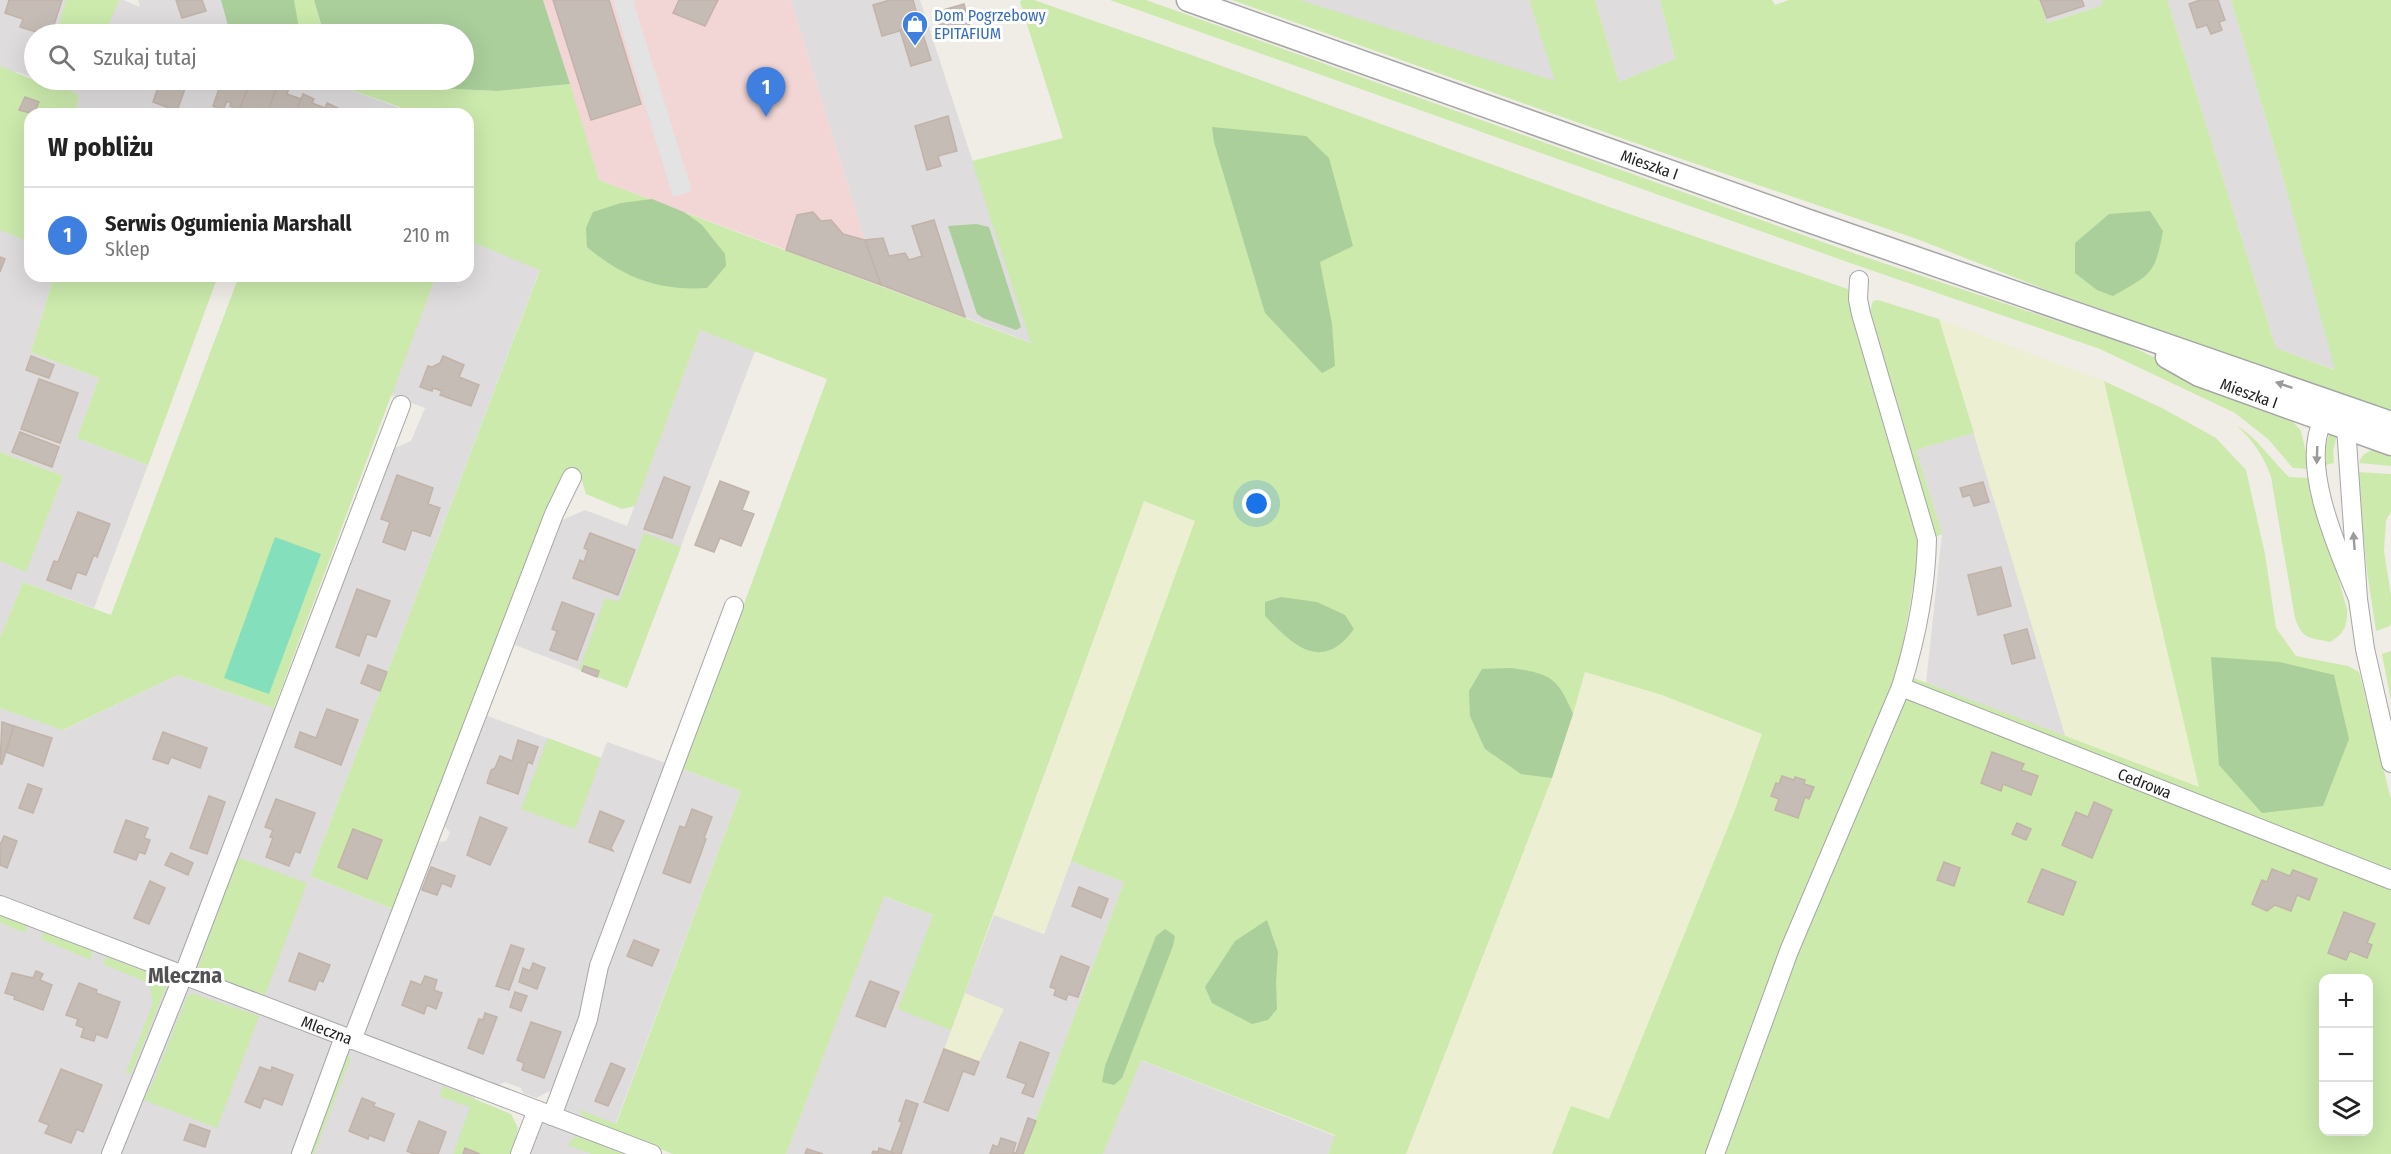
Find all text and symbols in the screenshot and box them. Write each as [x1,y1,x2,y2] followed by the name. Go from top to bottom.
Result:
[934,6,1047,43] place label: Dom Pogrzebowy EPITAFIUM
[900,9,930,47] shop icon: Dom Pogrzebowy EPITAFIUM
[24,24,474,90] search box
[45,41,78,74] icon: search
[93,44,197,71] text: Szukaj tutaj
[746,68,786,117] pin: 1
[48,132,154,163] text: W pobliżu
[1618,145,1681,183] street label: Mieszka I
[105,210,352,237] text: Serwis Ogumienia Marshall
[63,223,72,247] text: 1
[403,223,450,247] text: 210 m
[105,237,150,261] text: Sklep
[2218,374,2280,412] street label: Mieszka I
[2275,380,2293,390] one-way arrow
[2312,445,2321,464] one-way arrow
[1242,489,1271,518] your location
[2349,531,2358,550] one-way arrow
[2115,764,2174,802] street label: Cedrowa
[148,962,222,989] district label: Mleczna
[2319,974,2373,1136] map controls
[2319,974,2373,1028] button: +
[299,1012,355,1048] street label: Mleczna
[2319,1028,2373,1082] button: −
[2319,1082,2373,1136] button: layers

